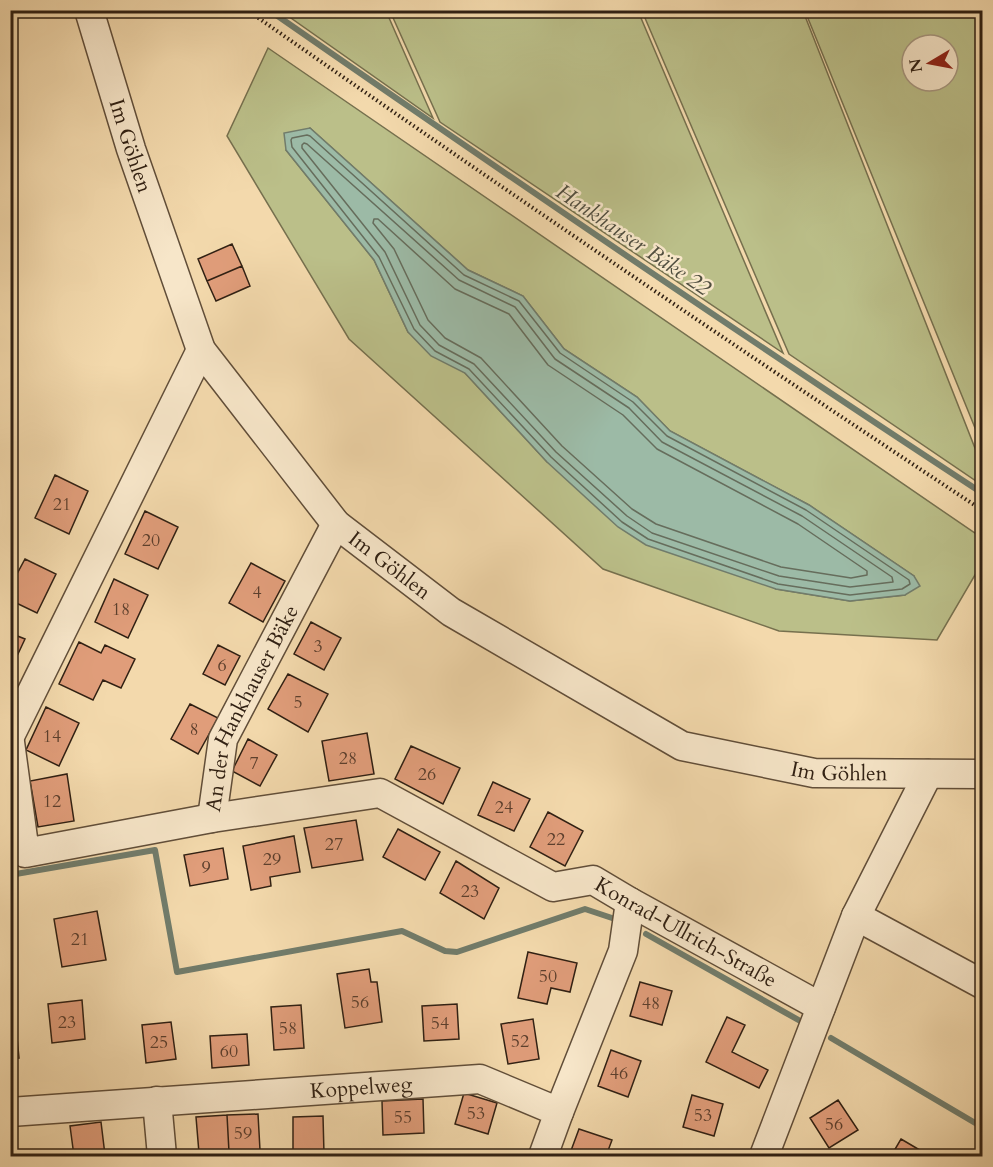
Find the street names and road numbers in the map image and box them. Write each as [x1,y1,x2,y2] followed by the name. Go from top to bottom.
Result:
[102,95,159,197] street label: Im Göhlen
[342,525,437,607] street label: Im Göhlen
[199,600,306,814] street label: An der Hankhauser Bäke
[788,755,888,788] street label: Im Göhlen
[589,870,782,995] street label: Konrad-Ullrich-Straße
[309,1070,413,1106] street label: Koppelweg

